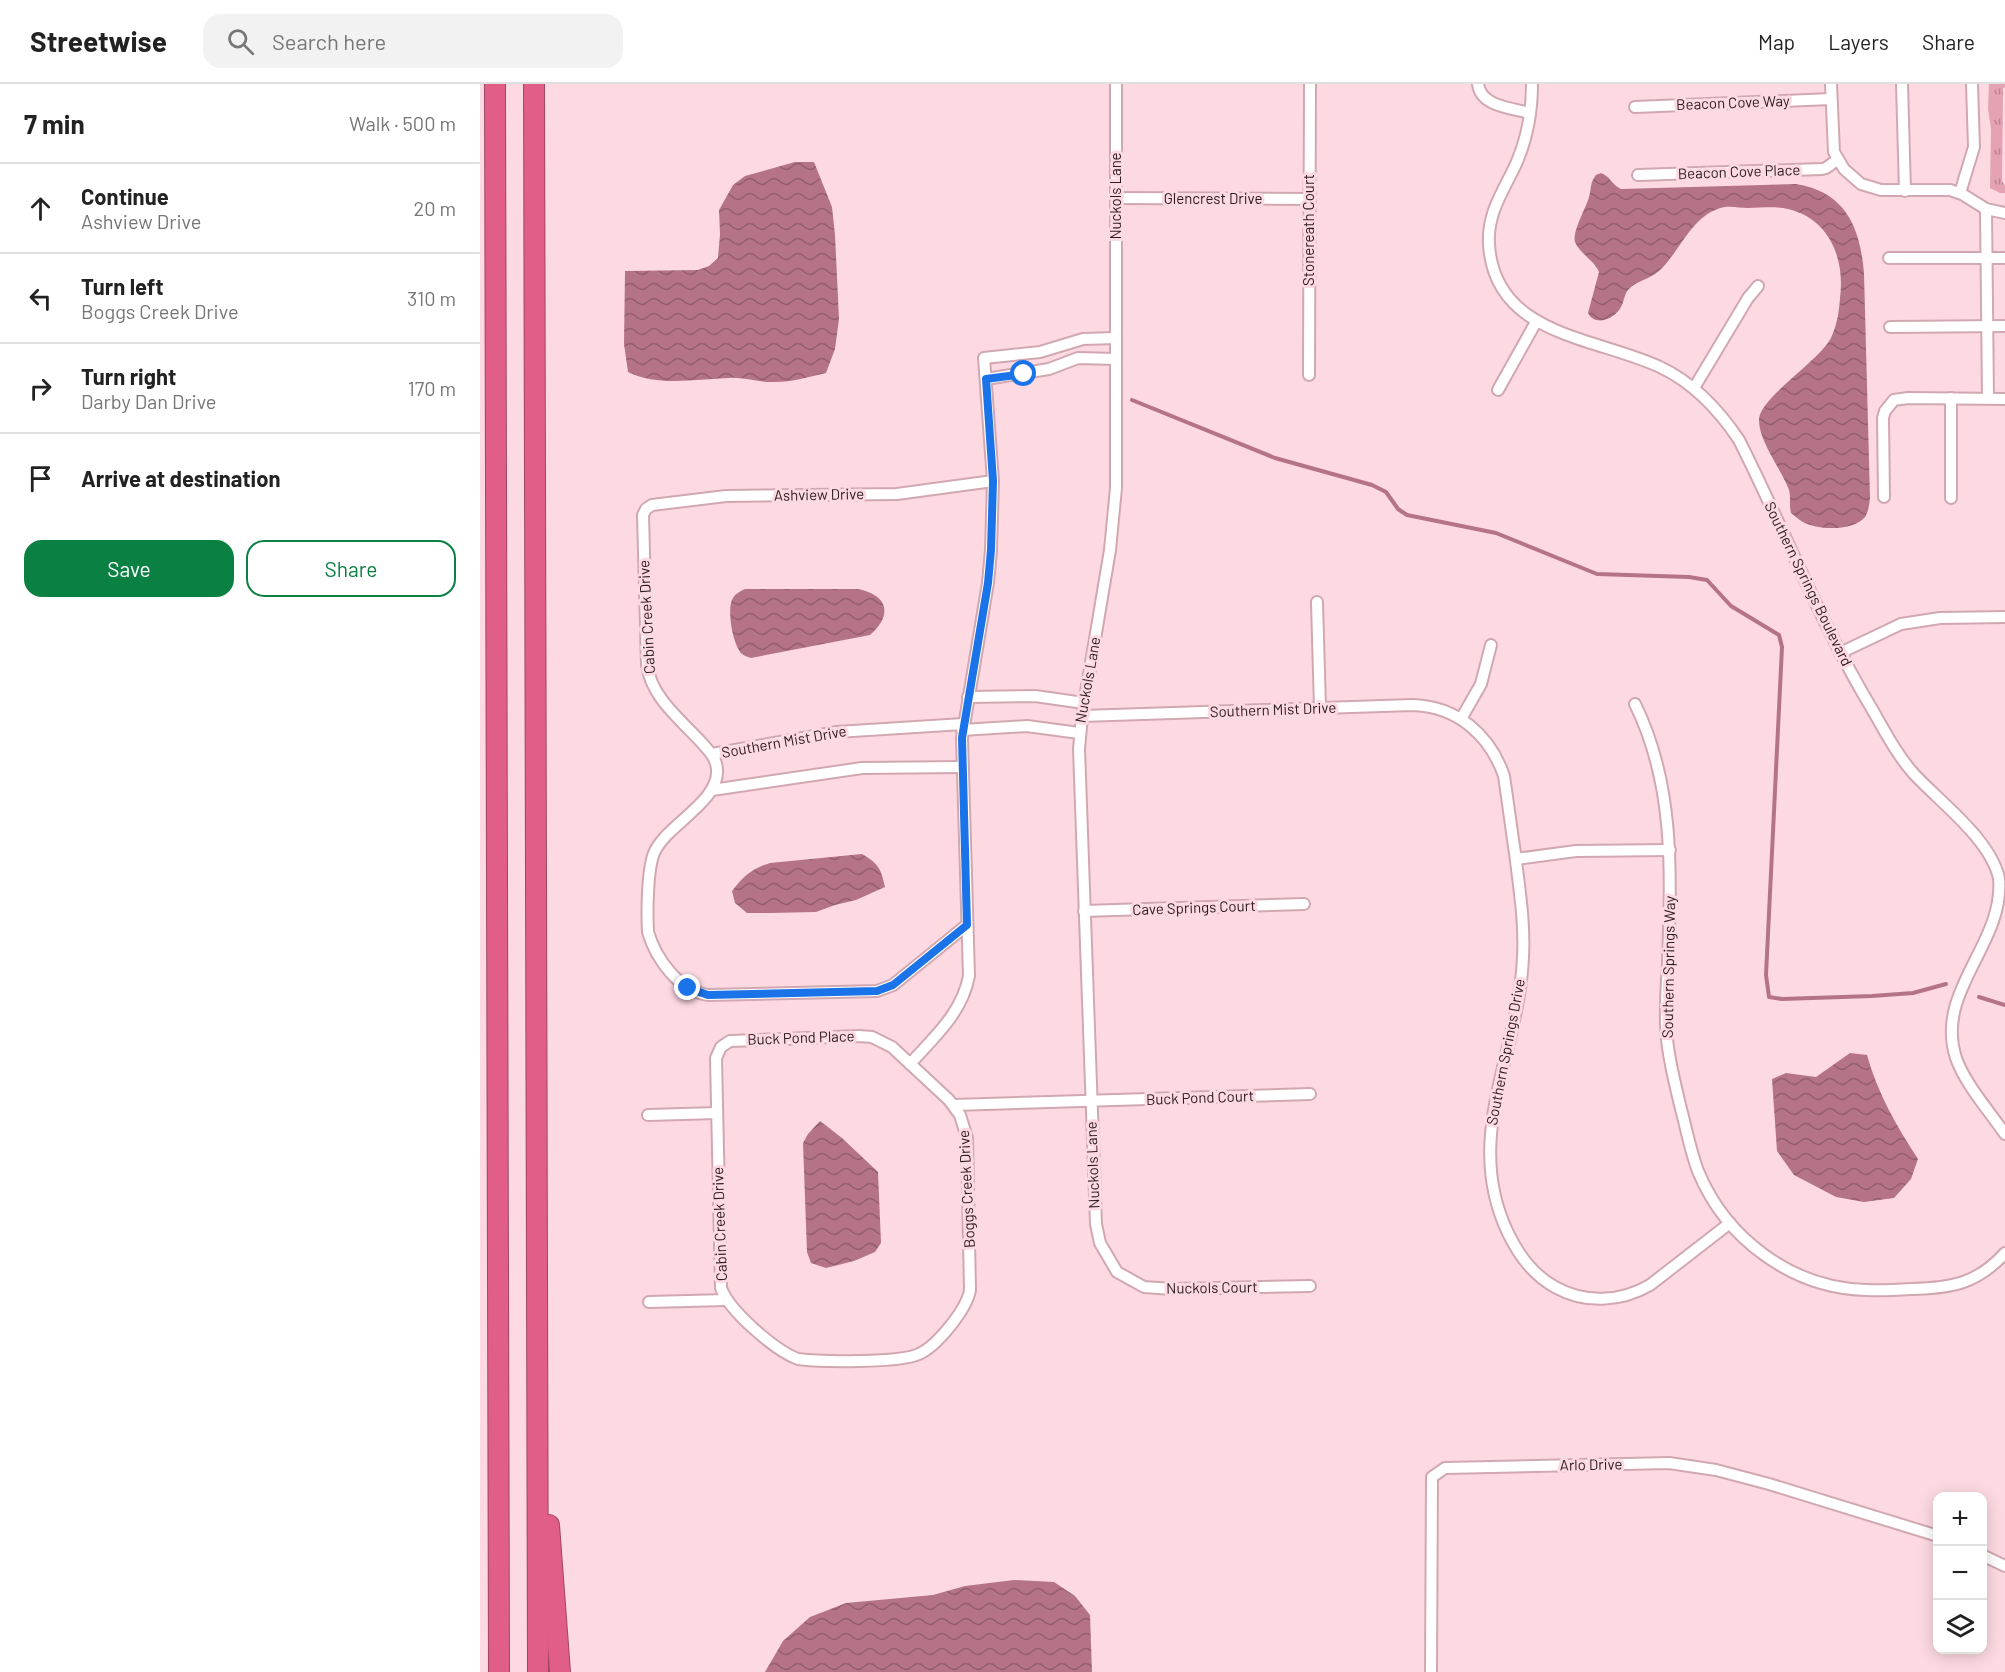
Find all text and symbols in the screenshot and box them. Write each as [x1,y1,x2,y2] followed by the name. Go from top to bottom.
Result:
[203,14,623,68] search box
[30,24,167,58] text: Streetwise
[224,25,257,58] icon: search
[272,28,386,54] text: Search here
[1758,29,1795,54] text: Map
[1828,29,1889,54] text: Layers
[1922,29,1975,54] text: Share
[1676,91,1790,113] street label: Beacon Cove Way
[24,108,85,139] text: 7 min
[349,111,456,135] text: Walk · 500 m
[1106,152,1124,240] street label: Nuckols Lane
[1677,160,1801,182] street label: Beacon Cove Place
[1299,174,1317,286] street label: Stonereath Court
[81,183,169,209] text: Continue
[1164,189,1262,207] street label: Glencrest Drive
[24,192,57,225] icon: ahead
[413,196,456,220] text: 20 m
[81,209,201,233] text: Ashview Drive
[81,273,164,299] text: Turn left
[24,282,57,315] icon: left
[407,286,456,310] text: 310 m
[81,299,239,323] text: Boggs Creek Drive
[1010,360,1036,386] route start
[81,363,176,389] text: Turn right
[24,372,57,405] icon: right
[408,376,456,400] text: 170 m
[81,389,217,413] text: Darby Dan Drive
[24,462,57,495] icon: arrive
[81,465,280,491] text: Arrive at destination
[774,484,864,504] street label: Ashview Drive
[1761,498,1857,669] street label: Southern Springs Boulevard
[24,540,234,597] button: Save
[246,540,456,597] button: Share
[634,560,658,675] street label: Cabin Creek Drive
[1071,635,1103,724] street label: Nuckols Lane
[1209,698,1337,720] street label: Southern Mist Drive
[720,721,848,761] street label: Southern Mist Drive
[1132,896,1256,918] street label: Cave Springs Court
[1658,896,1678,1038] street label: Southern Springs Way
[674,974,700,1000] route end
[1482,977,1528,1127] street label: Southern Springs Drive
[747,1026,855,1048] street label: Buck Pond Place
[1146,1086,1254,1108] street label: Buck Pond Court
[1081,1121,1103,1209] street label: Nuckols Lane
[954,1130,978,1249] street label: Boggs Creek Drive
[708,1167,730,1281] street label: Cabin Creek Drive
[1166,1277,1258,1297] street label: Nuckols Court
[1560,1454,1622,1474] street label: Arlo Drive
[1933,1492,1987,1654] map controls
[1933,1492,1987,1546] button: +
[1933,1546,1987,1600] button: −
[1933,1600,1987,1654] button: layers

